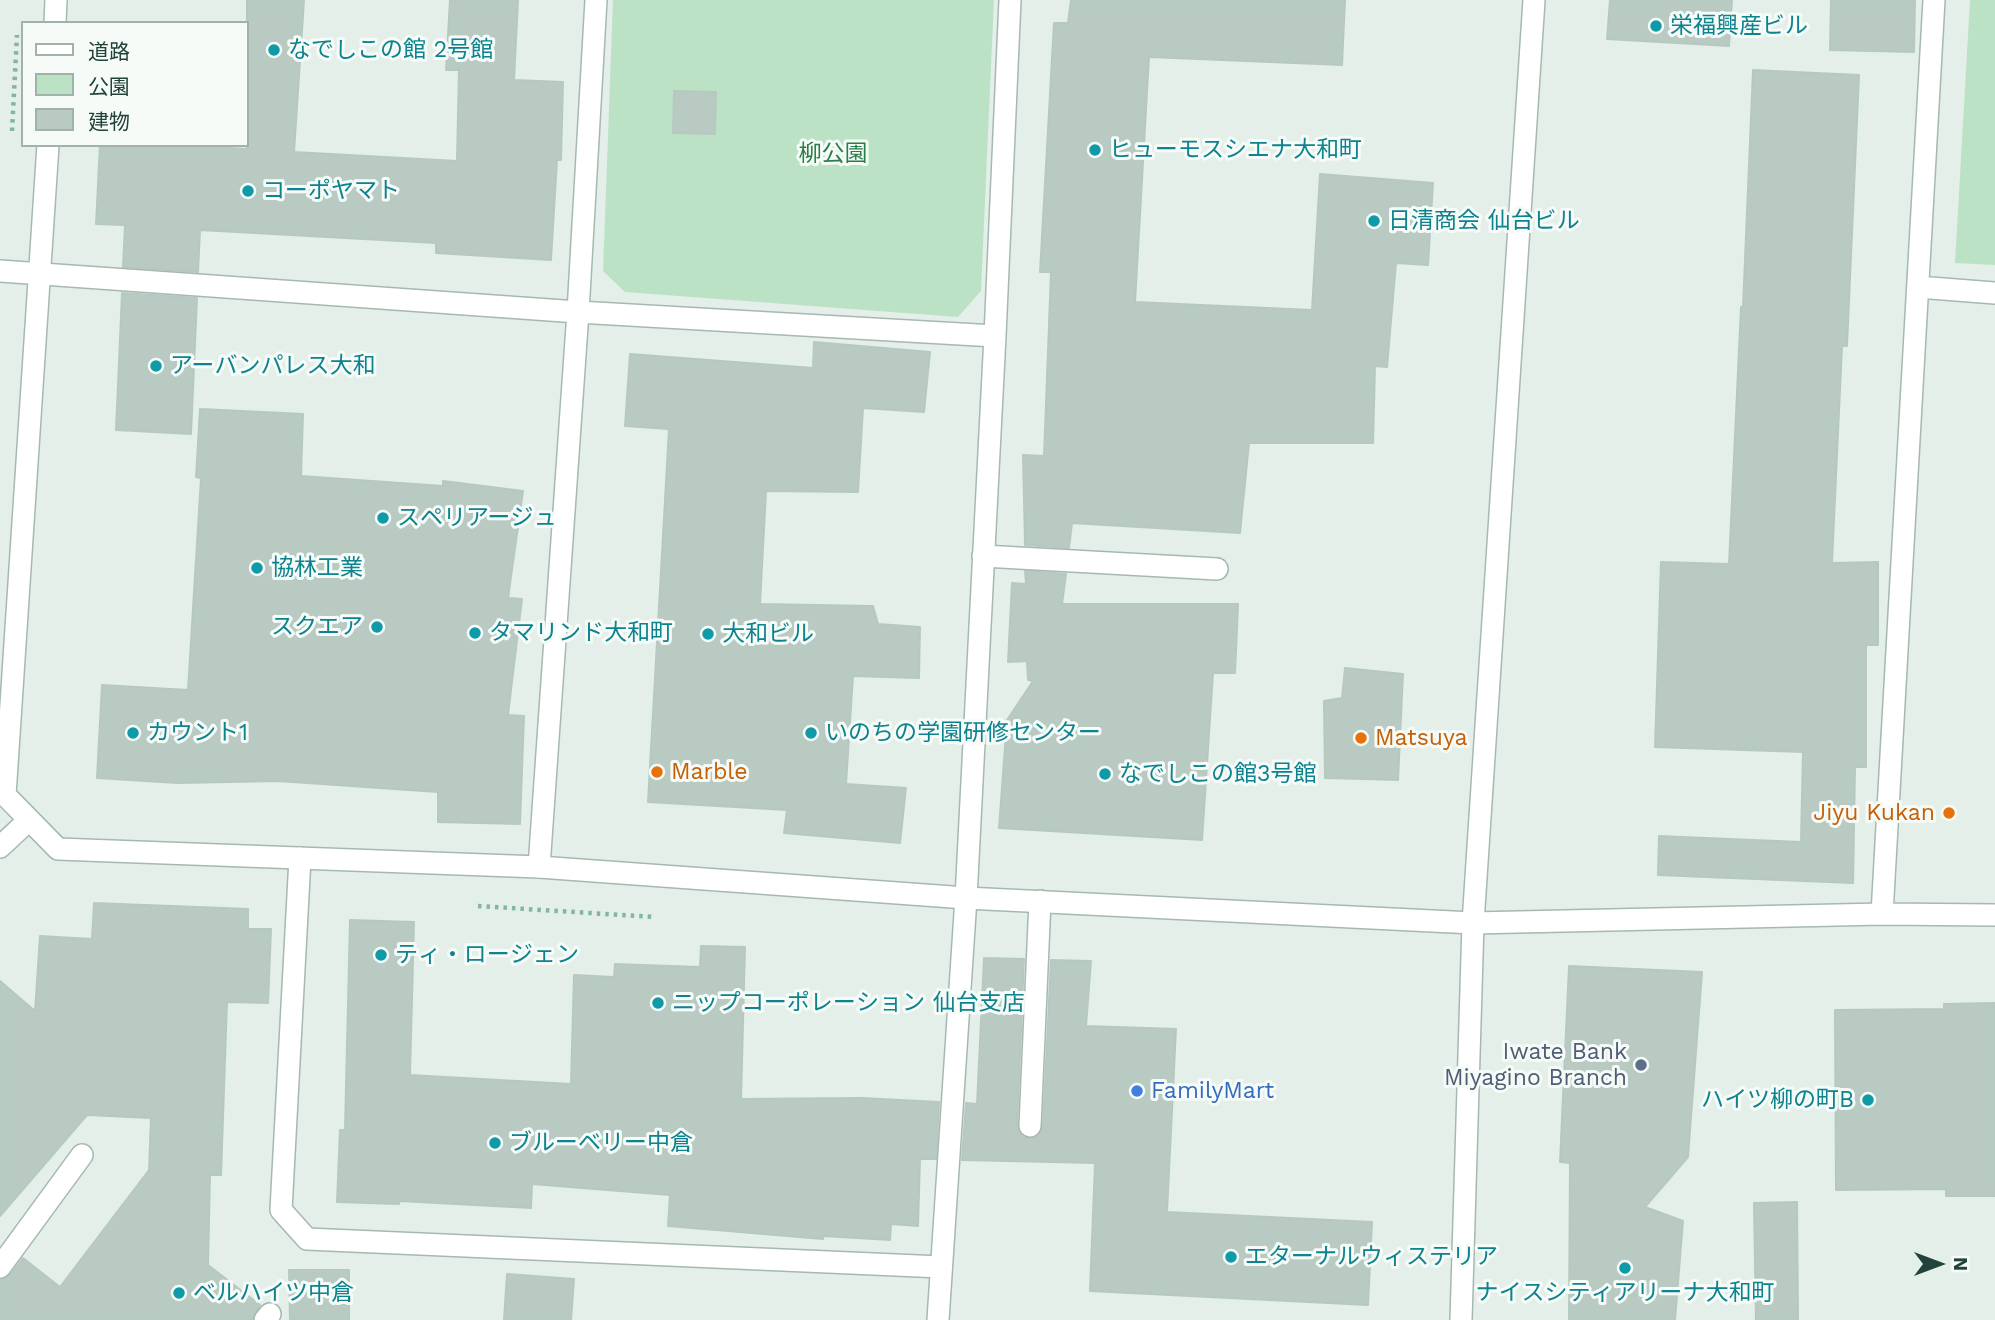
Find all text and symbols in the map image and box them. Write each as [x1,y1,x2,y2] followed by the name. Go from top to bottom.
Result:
[1670,12,1808,40] place label: 栄福興産ビル
[1648,18,1664,34] marker: 栄福興産ビル
[21,21,248,147] legend
[288,36,493,64] place label: なでしこの館 2号館
[88,39,130,64] text: 道路
[266,42,282,58] marker: なでしこの館 2号館
[88,74,130,99] text: 公園
[88,109,130,134] text: 建物
[1109,136,1362,164] place label: ヒューモスシエナ大和町
[799,140,867,168] park label: 柳公園
[1087,142,1103,158] marker: ヒューモスシエナ大和町
[262,177,400,205] place label: コーポヤマト
[240,183,256,199] marker: コーポヤマト
[1388,207,1580,235] place label: 日清商会 仙台ビル
[1366,213,1382,229] marker: 日清商会 仙台ビル
[170,352,376,380] place label: アーバンパレス大和
[148,358,164,374] marker: アーバンパレス大和
[397,504,557,532] place label: スペリアージュ
[375,510,391,526] marker: スペリアージュ
[271,554,363,582] place label: 協林工業
[249,560,265,576] marker: 協林工業
[271,613,363,641] place label: スクエア
[369,619,385,635] marker: スクエア
[489,619,673,647] place label: タマリンド大和町
[722,620,814,648] place label: 大和ビル
[467,625,483,641] marker: タマリンド大和町
[700,626,716,642] marker: 大和ビル
[147,719,248,747] place label: カウント1
[825,719,1101,747] place label: いのちの学園研修センター
[1375,724,1468,752] place label: Matsuya
[125,725,141,741] marker: カウント1
[803,725,819,741] marker: いのちの学園研修センター
[1353,730,1369,746] marker: Matsuya
[671,758,748,786] place label: Marble
[1119,760,1316,788] place label: なでしこの館3号館
[649,764,665,780] marker: Marble
[1097,766,1113,782] marker: なでしこの館3号館
[1813,799,1935,827] place label: Jiyu Kukan
[1941,805,1957,821] marker: Jiyu Kukan
[395,941,579,969] place label: ティ・ロージェン
[373,947,389,963] marker: ティ・ロージェン
[672,989,1025,1017] place label: ニップコーポレーション 仙台支店
[650,995,666,1011] marker: ニップコーポレーション 仙台支店
[1444,1038,1627,1092] place label: Iwate Bank Miyagino Branch
[1633,1057,1649,1073] marker: Iwate Bank Miyagino Branch
[1151,1077,1274,1105] place label: FamilyMart
[1129,1083,1145,1099] marker: FamilyMart
[1701,1086,1854,1114] place label: ハイツ柳の町B
[1860,1092,1876,1108] marker: ハイツ柳の町B
[509,1129,693,1157] place label: ブルーベリー中倉
[487,1135,503,1151] marker: ブルーベリー中倉
[1904,1229,1974,1299] north arrow
[1245,1243,1498,1271] place label: エターナルウィステリア
[1223,1249,1239,1265] marker: エターナルウィステリア
[1949,1257,1972,1271] text: N
[1617,1260,1633,1276] marker: ナイスシティアリーナ大和町
[193,1279,354,1307] place label: ベルハイツ中倉
[1476,1279,1774,1307] place label: ナイスシティアリーナ大和町
[171,1285,187,1301] marker: ベルハイツ中倉

